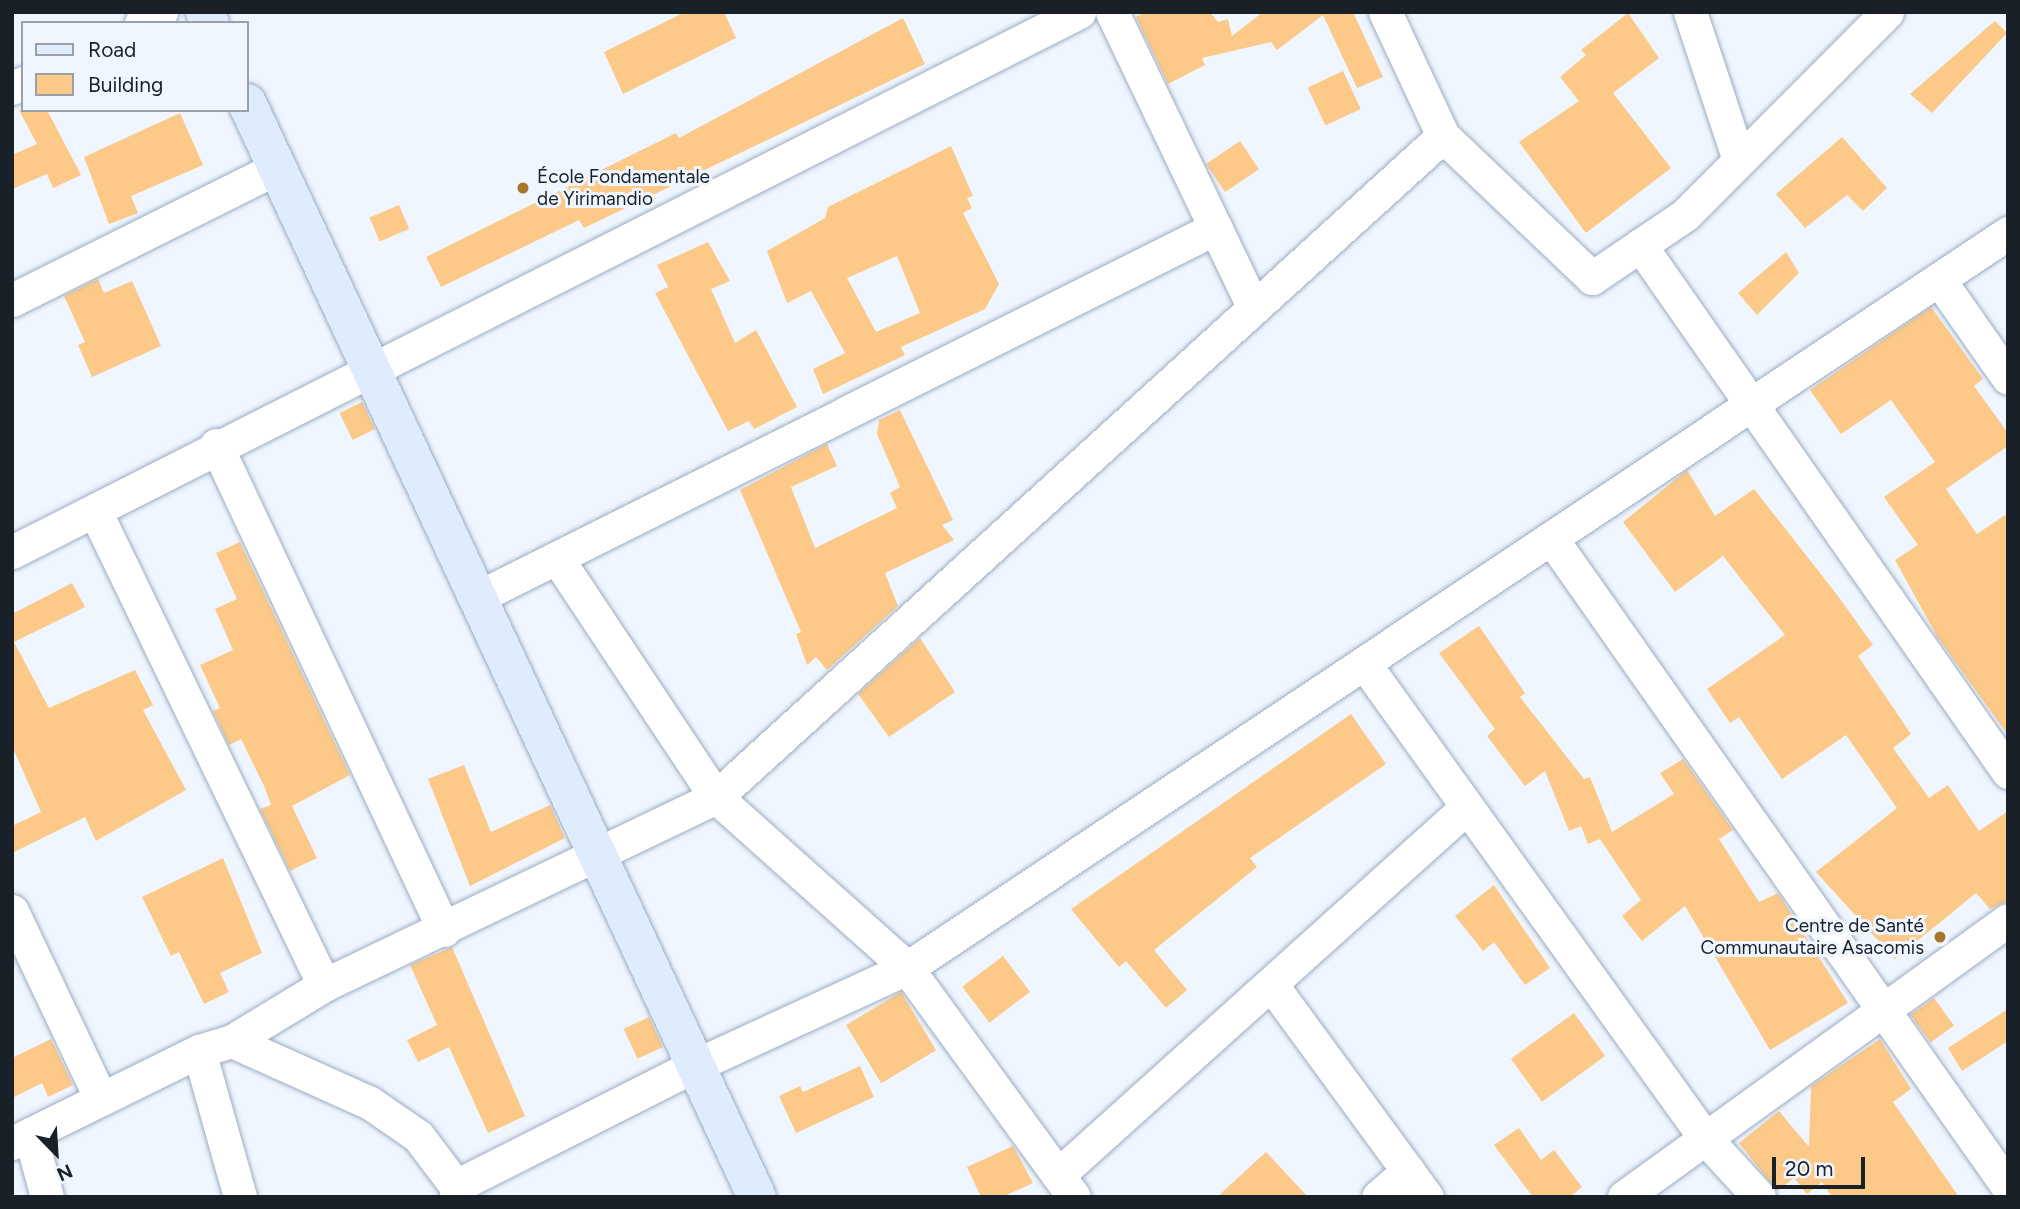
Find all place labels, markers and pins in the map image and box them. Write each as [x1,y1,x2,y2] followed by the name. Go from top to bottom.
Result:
[537,166,710,210] place label: École Fondamentale de Yirimandio
[515,180,531,196] marker: École Fondamentale de Yirimandio
[1701,915,1924,959] place label: Centre de Santé Communautaire Asacomis
[1930,927,1950,947] marker: Centre de Santé Communautaire Asacomis

